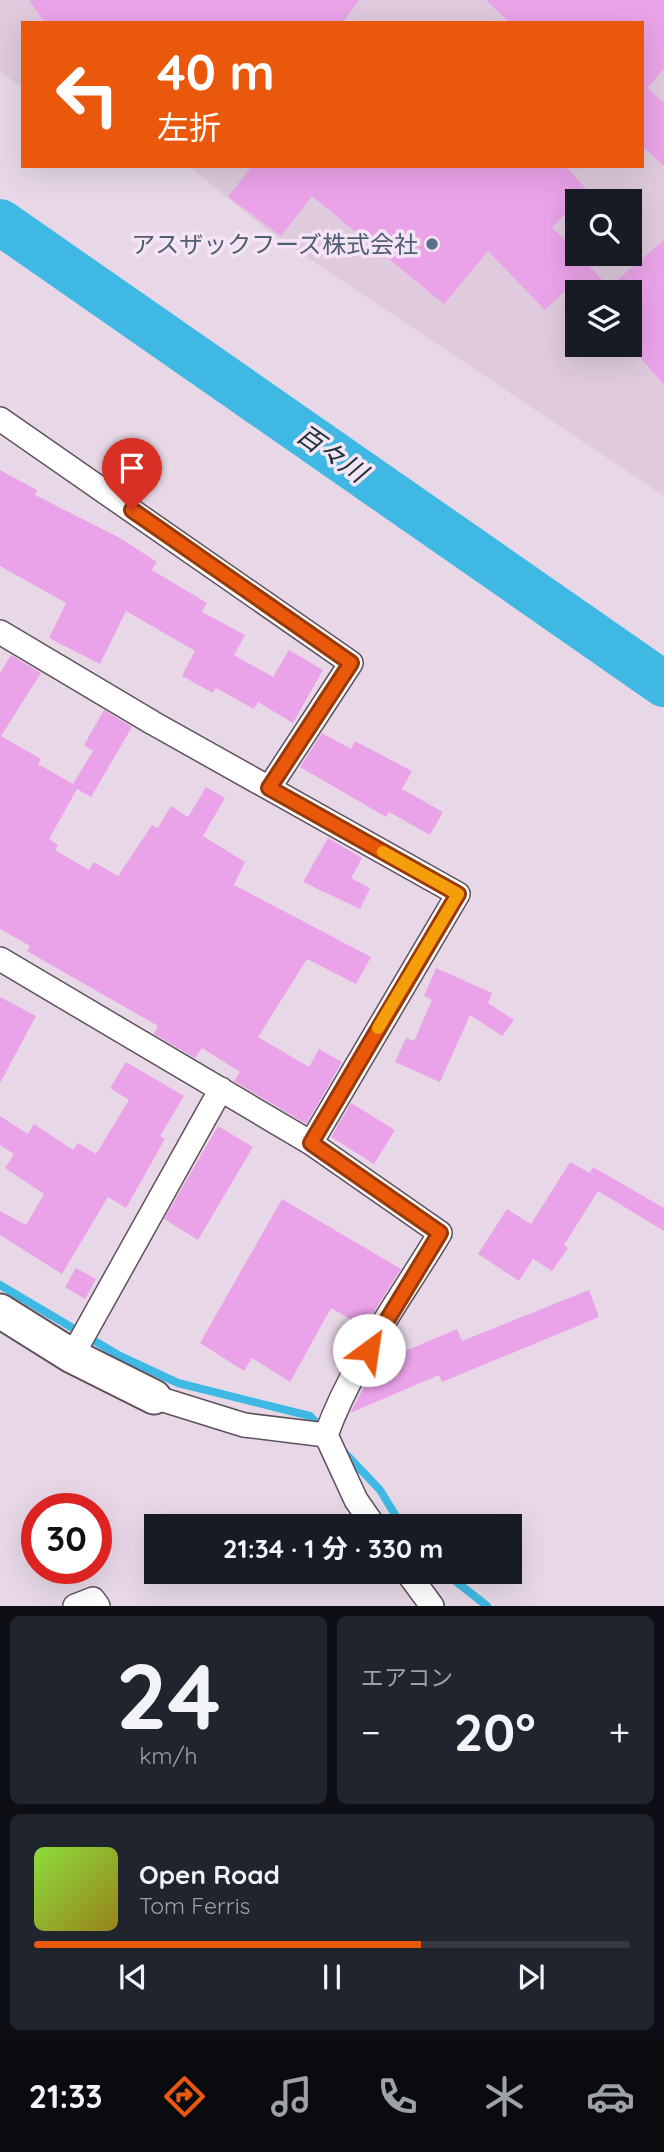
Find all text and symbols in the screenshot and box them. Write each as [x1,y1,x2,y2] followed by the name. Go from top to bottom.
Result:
[157,41,275,102] text: 40 m
[42,49,133,140] icon: left
[157,107,221,147] text: 左折
[565,189,642,357] map controls
[565,189,642,266] button: search
[131,229,418,259] place label: アスザックフーズ株式会社
[424,236,440,252] marker: アスザックフーズ株式会社
[565,280,642,357] button: layers
[291,417,376,491] water label: 百々川
[102,438,162,510] pin
[113,449,151,487] icon: arrive
[332,1313,406,1387] position arrow
[21,1493,112,1584] speed limit sign: 30
[223,1532,443,1565] text: 21:34 · 1 分 · 330 m
[116,1638,221,1752] text: 24
[361,1663,453,1692] text: エアコン
[454,1699,536,1764] text: 20°
[361,1708,381,1756] text: −
[609,1708,630,1756] text: +
[139,1741,198,1770] text: km/h
[139,1858,280,1891] text: Open Road
[139,1891,250,1920] text: Tom Ferris
[114,1958,152,1996] icon: previous
[313,1958,351,1996] icon: pause
[512,1958,550,1996] icon: next
[160,2072,209,2121] icon: directions
[267,2072,316,2121] icon: music
[373,2072,422,2121] icon: phone
[480,2072,529,2121] icon: climate
[586,2072,635,2121] icon: car
[29,2076,103,2116] text: 21:33

